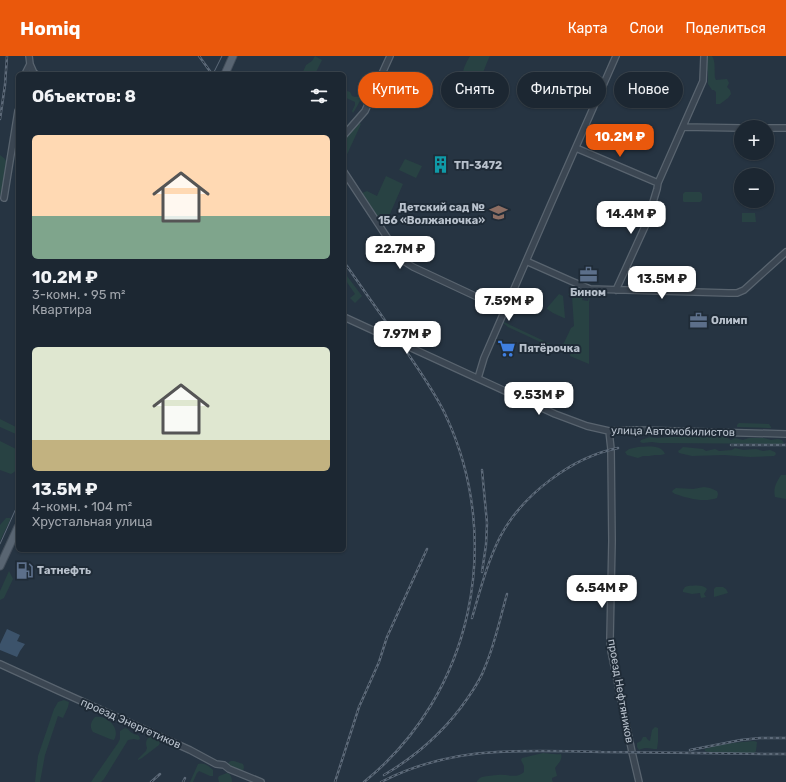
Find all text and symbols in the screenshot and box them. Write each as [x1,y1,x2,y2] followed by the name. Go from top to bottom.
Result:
[20,17,81,40] text: Homiq
[568,20,608,37] text: Карта
[630,20,664,37] text: Слои
[686,20,766,37] text: Поделиться
[358,72,433,108] chip: Купить
[441,72,509,108] chip: Снять
[517,72,606,108] chip: Фильтры
[614,72,683,108] chip: Новое
[308,85,330,107] icon: filters
[32,86,136,106] text: Объектов: 8
[734,120,774,208] map controls
[734,120,774,160] button: +
[583,124,657,158] pin: 10.2M ₽
[595,129,645,144] text: 10.2M ₽
[431,155,451,175] building icon: ТП-3472
[454,159,502,172] place label: ТП-3472
[145,161,217,233] icon: home
[734,168,774,208] button: −
[378,201,485,227] place label: Детский сад № 156 «Волжаночка»
[594,201,668,235] pin: 14.4M ₽
[488,203,508,223] school or university icon: Детский сад № 156 «Волжаночка»
[606,206,656,221] text: 14.4M ₽
[363,236,437,270] pin: 22.7M ₽
[375,241,425,256] text: 22.7M ₽
[578,264,598,284] office icon: Бином
[625,266,699,300] pin: 13.5M ₽
[32,267,98,287] text: 10.2M ₽
[637,271,687,286] text: 13.5M ₽
[570,286,606,299] place label: Бином
[32,287,126,302] text: 3-комн. · 95 m²
[472,288,546,322] pin: 7.59M ₽
[484,293,534,308] text: 7.59M ₽
[32,302,92,317] text: Квартира
[688,310,708,330] office icon: Олимп
[711,314,748,327] place label: Олимп
[370,321,444,355] pin: 7.97M ₽
[383,326,431,341] text: 7.97M ₽
[496,338,516,358] supermarket icon: Пятёрочка
[519,342,580,355] place label: Пятёрочка
[145,373,217,445] icon: home
[502,382,576,416] pin: 9.53M ₽
[513,387,565,402] text: 9.53M ₽
[611,424,735,439] street label: улица Автомобилистов
[32,479,97,499] text: 13.5M ₽
[32,499,132,514] text: 4-комн. · 104 m²
[32,514,152,529] text: Хрустальная улица
[14,560,34,580] fuel station icon: Татнефть
[37,564,91,577] place label: Татнефть
[565,575,639,609] pin: 6.54M ₽
[576,580,628,595] text: 6.54M ₽
[605,638,636,744] street label: проезд Нефтяников
[79,696,183,751] street label: проезд Энергетиков

